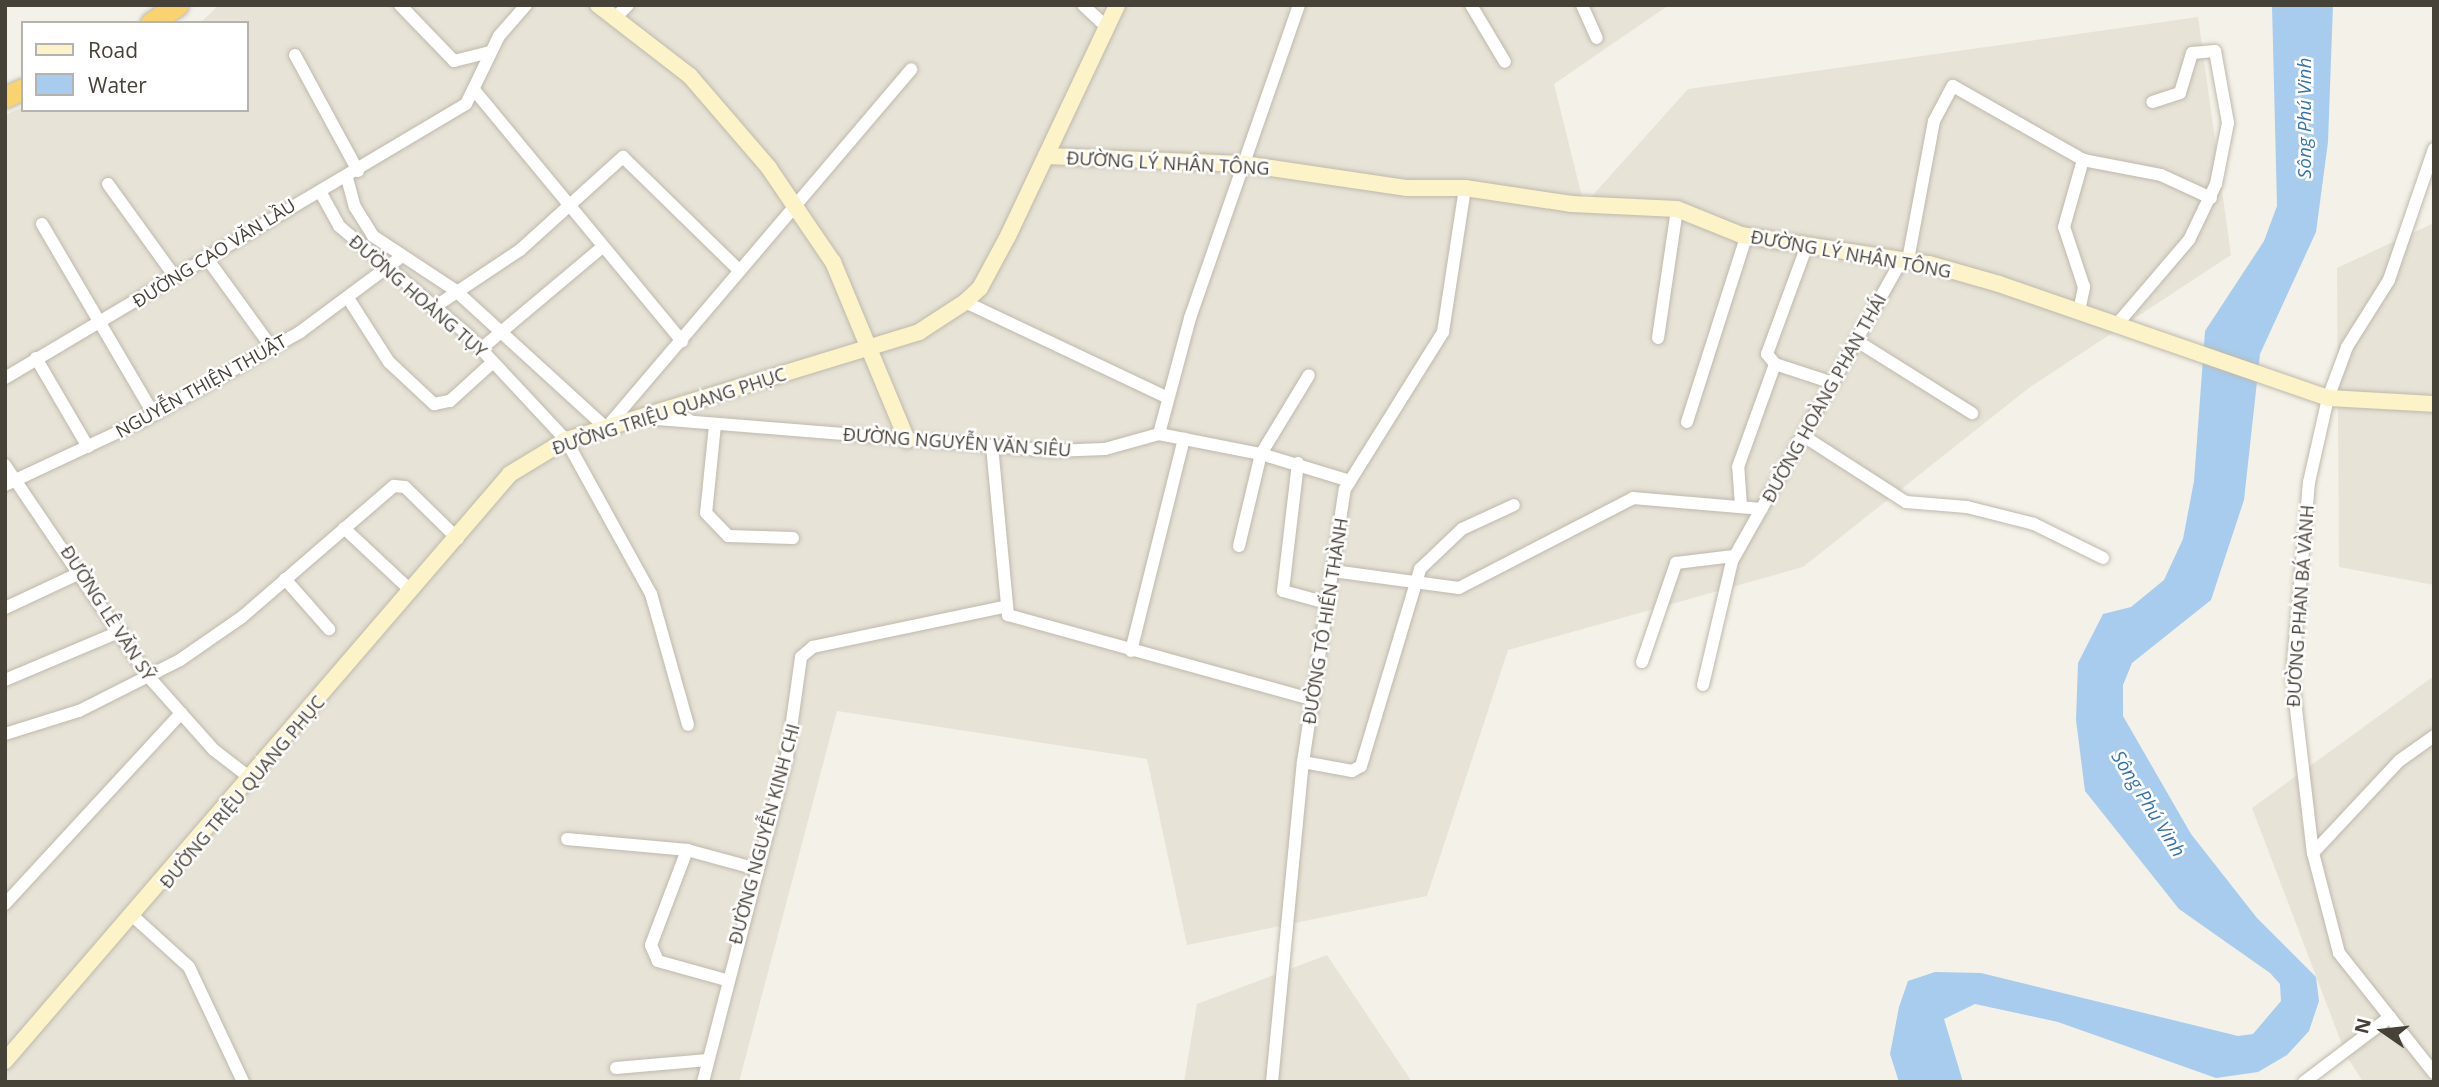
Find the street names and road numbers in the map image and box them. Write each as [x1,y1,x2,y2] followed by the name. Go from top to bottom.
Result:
[1066,147,1270,179] street label: ĐƯỜNG LÝ NHÂN TÔNG
[129,194,299,312] street label: ĐƯỜNG CAO VĂN LẦU
[1749,226,1953,282] street label: ĐƯỜNG LÝ NHÂN TÔNG
[345,230,491,362] street label: ĐƯỜNG HOÀNG TỤY
[1757,290,1891,506] street label: ĐƯỜNG HOÀNG PHAN THÁI
[112,330,290,442] street label: NGUYỄN THIỆN THUẬT
[549,363,789,459] street label: ĐƯỜNG TRIỆU QUANG PHỤC
[842,423,1072,461] street label: ĐƯỜNG NGUYỄN VĂN SIÊU
[2282,504,2318,708] street label: ĐƯỜNG PHAN BÁ VÀNH
[1298,516,1352,726] street label: ĐƯỜNG TÔ HIẾN THÀNH
[56,541,160,685] street label: ĐƯỜNG LÊ VĂN SỸ
[155,691,329,893] street label: ĐƯỜNG TRIỆU QUANG PHỤC
[724,721,804,947] street label: ĐƯỜNG NGUYỄN KINH CHI

